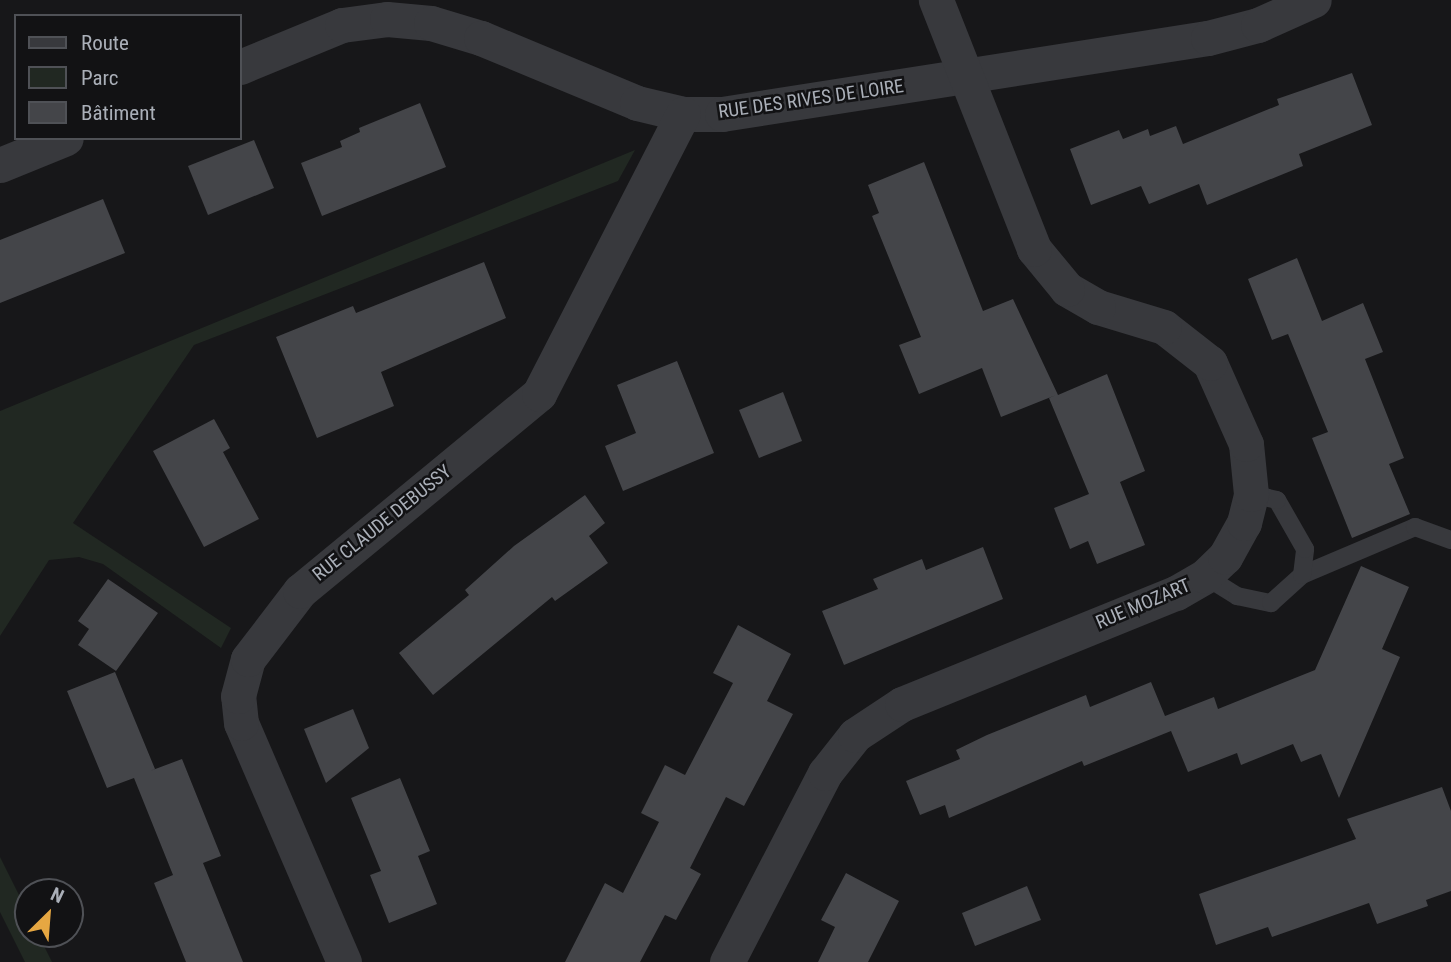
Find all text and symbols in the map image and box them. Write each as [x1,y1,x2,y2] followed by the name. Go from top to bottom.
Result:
[14,14,242,140] legend
[81,31,129,55] text: Route
[81,66,119,90] text: Parc
[717,75,905,123] street label: RUE DES RIVES DE LOIRE
[81,101,156,125] text: Bâtiment
[308,460,456,586] street label: RUE CLAUDE DEBUSSY
[1092,574,1194,634] street label: RUE MOZART
[14,878,84,948] north arrow
[47,882,67,908] text: N

